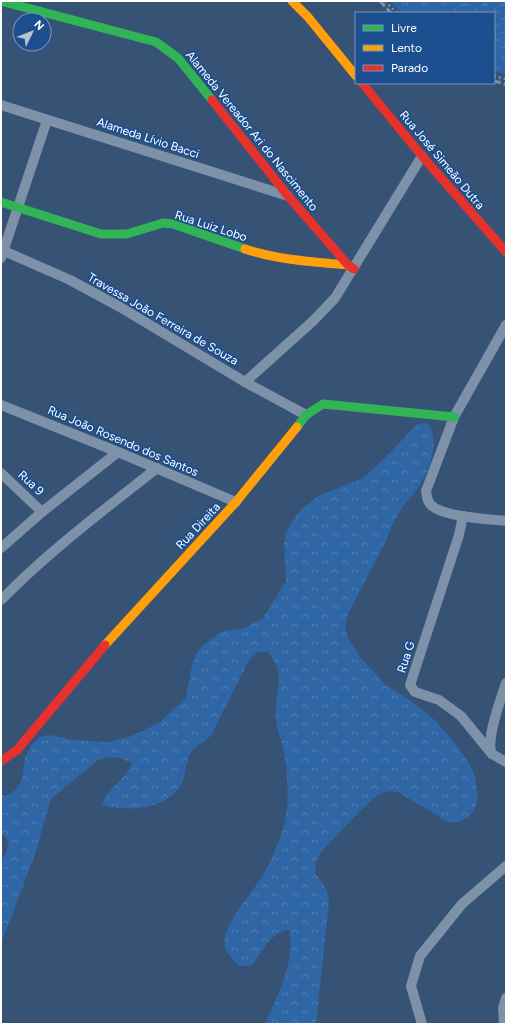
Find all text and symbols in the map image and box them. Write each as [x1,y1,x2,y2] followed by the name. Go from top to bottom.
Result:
[12,12,52,52] north arrow
[355,12,495,84] legend
[31,18,47,33] text: N
[391,21,417,35] text: Livre
[391,41,422,55] text: Lento
[183,48,321,214] street label: Alameda Vereador Ari do Nascimento
[391,61,428,75] text: Parado
[397,108,487,212] street label: Rua José Simeão Dutra
[95,115,201,161] street label: Alameda Lívio Bacci
[173,208,249,244] street label: Rua Luiz Lobo
[85,270,241,368] street label: Travessa João Ferreira de Souza
[45,403,201,479] street label: Rua João Rosendo dos Santos
[15,468,47,499] street label: Rua 9
[173,500,223,552] street label: Rua Direita
[394,639,418,675] street label: Rua G

